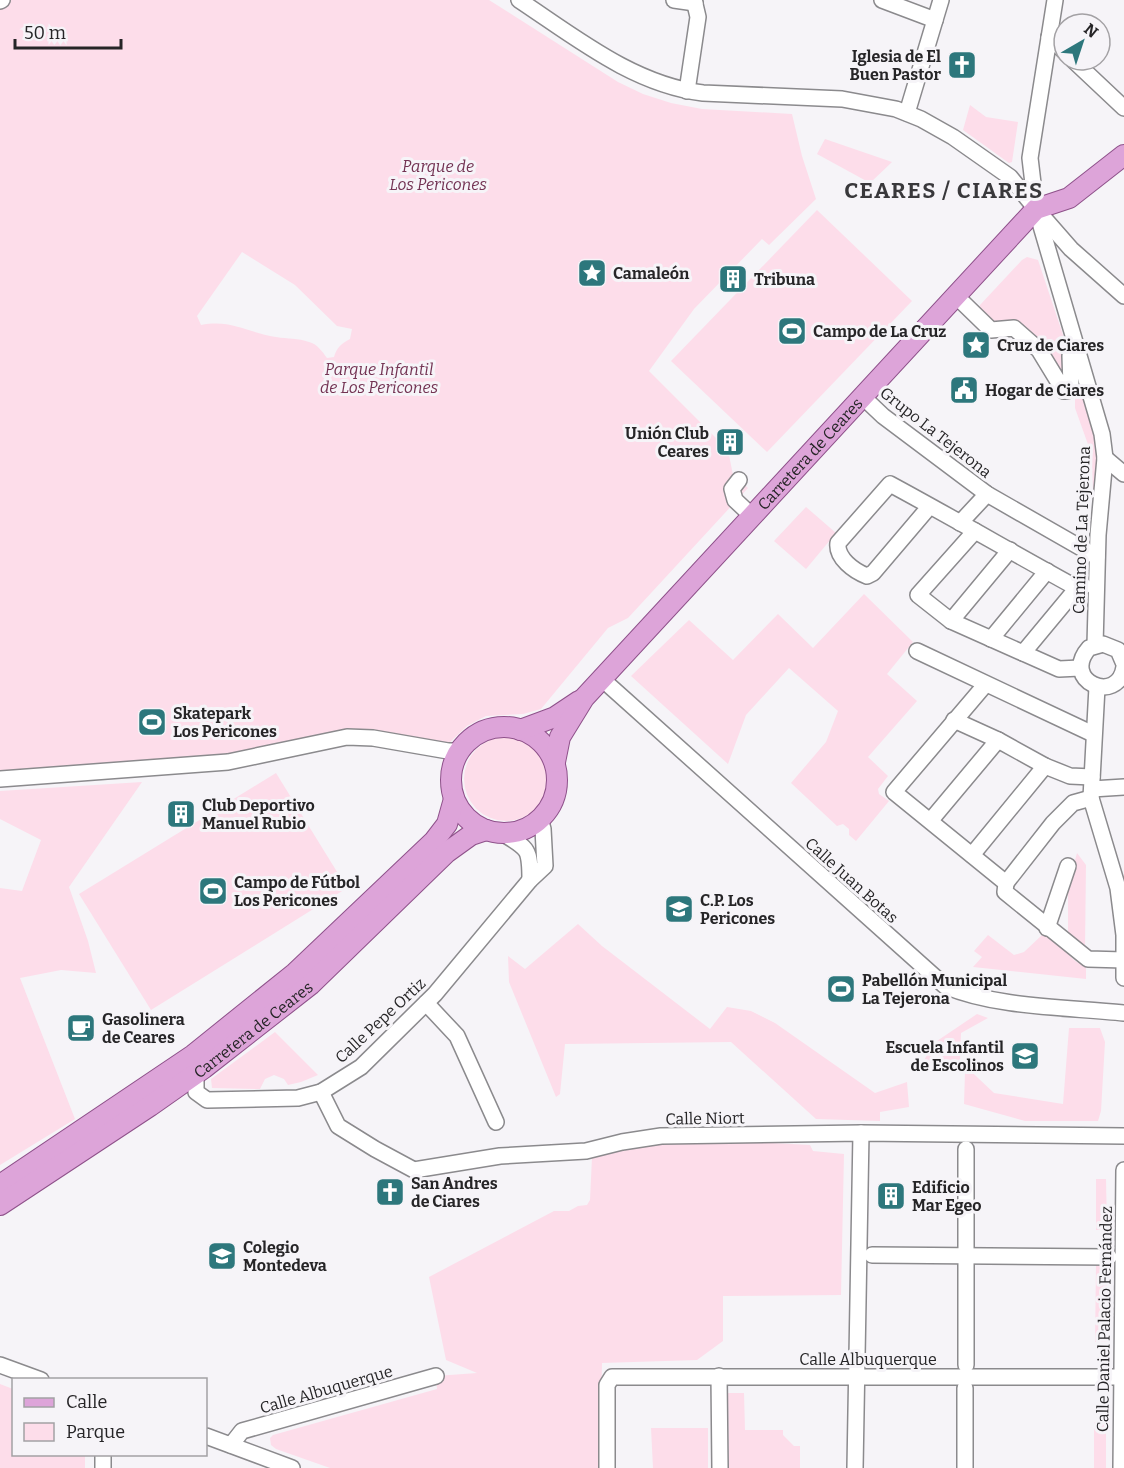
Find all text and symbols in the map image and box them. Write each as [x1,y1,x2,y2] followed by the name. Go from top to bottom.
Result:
[15,12,122,50] scale bar
[1052,12,1112,72] north arrow
[1080,19,1102,42] text: N
[24,22,66,44] text: 50 m
[850,47,941,84] place label: Iglesia de El Buen Pastor
[946,49,978,81] church icon: Iglesia de El Buen Pastor
[389,157,487,194] park label: Parque de Los Pericones
[844,177,1044,204] district label: CEARES / CIARES
[576,257,608,289] place icon: Camaleón
[717,263,749,295] building icon: Tribuna
[613,264,690,283] place label: Camaleón
[754,270,815,289] place label: Tribuna
[776,315,808,347] sports icon: Campo de La Cruz
[813,322,946,341] place label: Campo de La Cruz
[960,329,992,361] place icon: Cruz de Ciares
[997,336,1104,355] place label: Cruz de Ciares
[320,360,439,397] park label: Parque Infantil de Los Pericones
[948,374,980,406] public building icon: Hogar de Ciares
[985,381,1104,400] place label: Hogar de Ciares
[876,383,995,482] street label: Grupo La Tejerona
[754,394,867,514] street label: Carretera de Ceares
[625,424,709,461] place label: Unión Club Ceares
[714,426,746,458] building icon: Unión Club Ceares
[1069,445,1094,614] street label: Camino de La Tejerona
[173,704,277,741] place label: Skatepark Los Pericones
[136,706,168,738] sports icon: Skatepark Los Pericones
[202,796,315,833] place label: Club Deportivo Manuel Rubio
[165,798,197,830] building icon: Club Deportivo Manuel Rubio
[801,834,902,927] street label: Calle Juan Botas
[234,873,360,910] place label: Campo de Fútbol Los Pericones
[197,875,229,907] sports icon: Campo de Fútbol Los Pericones
[700,891,775,928] place label: C.P. Los Pericones
[663,893,695,925] school or university icon: C.P. Los Pericones
[862,971,1007,1008] place label: Pabellón Municipal La Tejerona
[825,973,857,1005] sports icon: Pabellón Municipal La Tejerona
[331,974,430,1067] street label: Calle Pepe Ortiz
[190,978,317,1082] street label: Carretera de Ceares
[102,1010,185,1047] place label: Gasolinera de Ceares
[65,1012,97,1044] cafe icon: Gasolinera de Ceares
[885,1038,1004,1075] place label: Escuela Infantil de Escolinos
[1009,1040,1041,1072] school or university icon: Escuela Infantil de Escolinos
[665,1108,745,1129] street label: Calle Niort
[411,1174,498,1211] place label: San Andres de Ciares
[374,1176,406,1208] church icon: San Andres de Ciares
[912,1178,982,1215] place label: Edificio Mar Egeo
[875,1180,907,1212] building icon: Edificio Mar Egeo
[1093,1205,1116,1432] street label: Calle Daniel Palacio Fernández
[243,1238,327,1275] place label: Colegio Montedeva
[206,1240,238,1272] school or university icon: Colegio Montedeva
[799,1350,937,1369] street label: Calle Albuquerque
[257,1361,395,1418] street label: Calle Albuquerque
[12,1378,207,1456] legend
[66,1391,107,1413] text: Calle
[66,1421,125,1443] text: Parque

